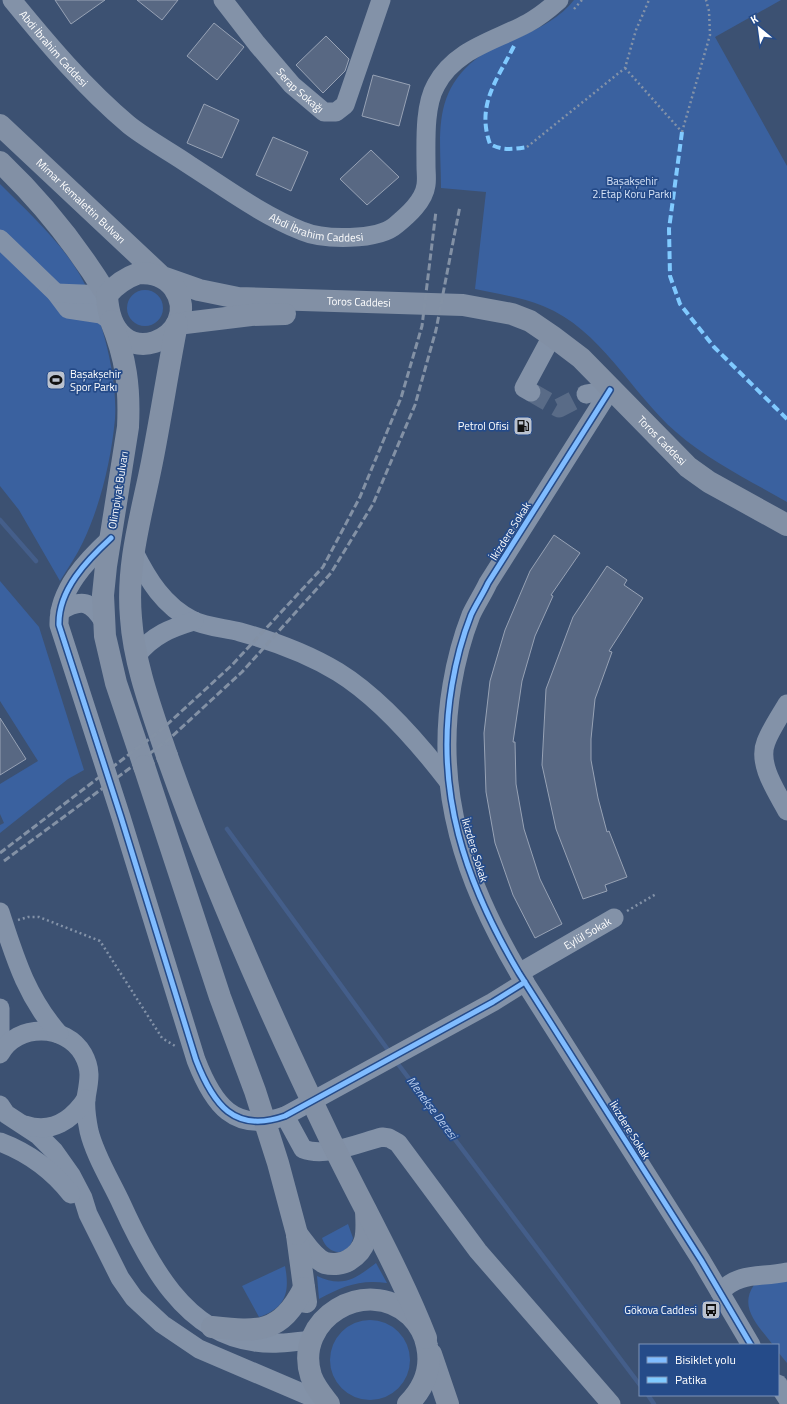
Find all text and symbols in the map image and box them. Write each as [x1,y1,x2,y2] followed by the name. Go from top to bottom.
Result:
[16,7,92,90] street label: Abdi İbrahim Caddesi
[739,8,779,48] north arrow
[747,10,761,28] text: K
[273,64,327,116] street label: Serap Sokağı
[33,155,129,247] street label: Mimar Kemalettin Bulvarı
[592,173,672,202] park label: Başakşehir 2.Etap Koru Parkı
[266,209,364,245] street label: Abdi İbrahim Caddesi
[327,293,391,311] street label: Toros Caddesi
[70,366,121,395] place label: Başakşehir Spor Parkı
[45,369,67,391] sports icon: Başakşehir Spor Parkı
[634,412,690,469] street label: Toros Caddesi
[512,415,534,437] fuel station icon: Petrol Ofisi
[458,418,509,434] place label: Petrol Ofisi
[104,450,132,530] street label: Olimpiyat Bulvarı
[486,498,535,563] street label: İkizdere Sokak
[458,816,493,885] street label: İkizdere Sokak
[561,913,615,953] street label: Eylül Sokak
[402,1072,463,1144] water label: Menekşe Deresi
[606,1098,655,1163] street label: İkizdere Sokak
[700,1299,722,1321] bus stop icon: Gökova Caddesi
[624,1302,697,1318] place label: Gökova Caddesi
[639,1344,779,1396] legend
[675,1350,736,1369] text: Bisiklet yolu
[675,1370,707,1389] text: Patika

